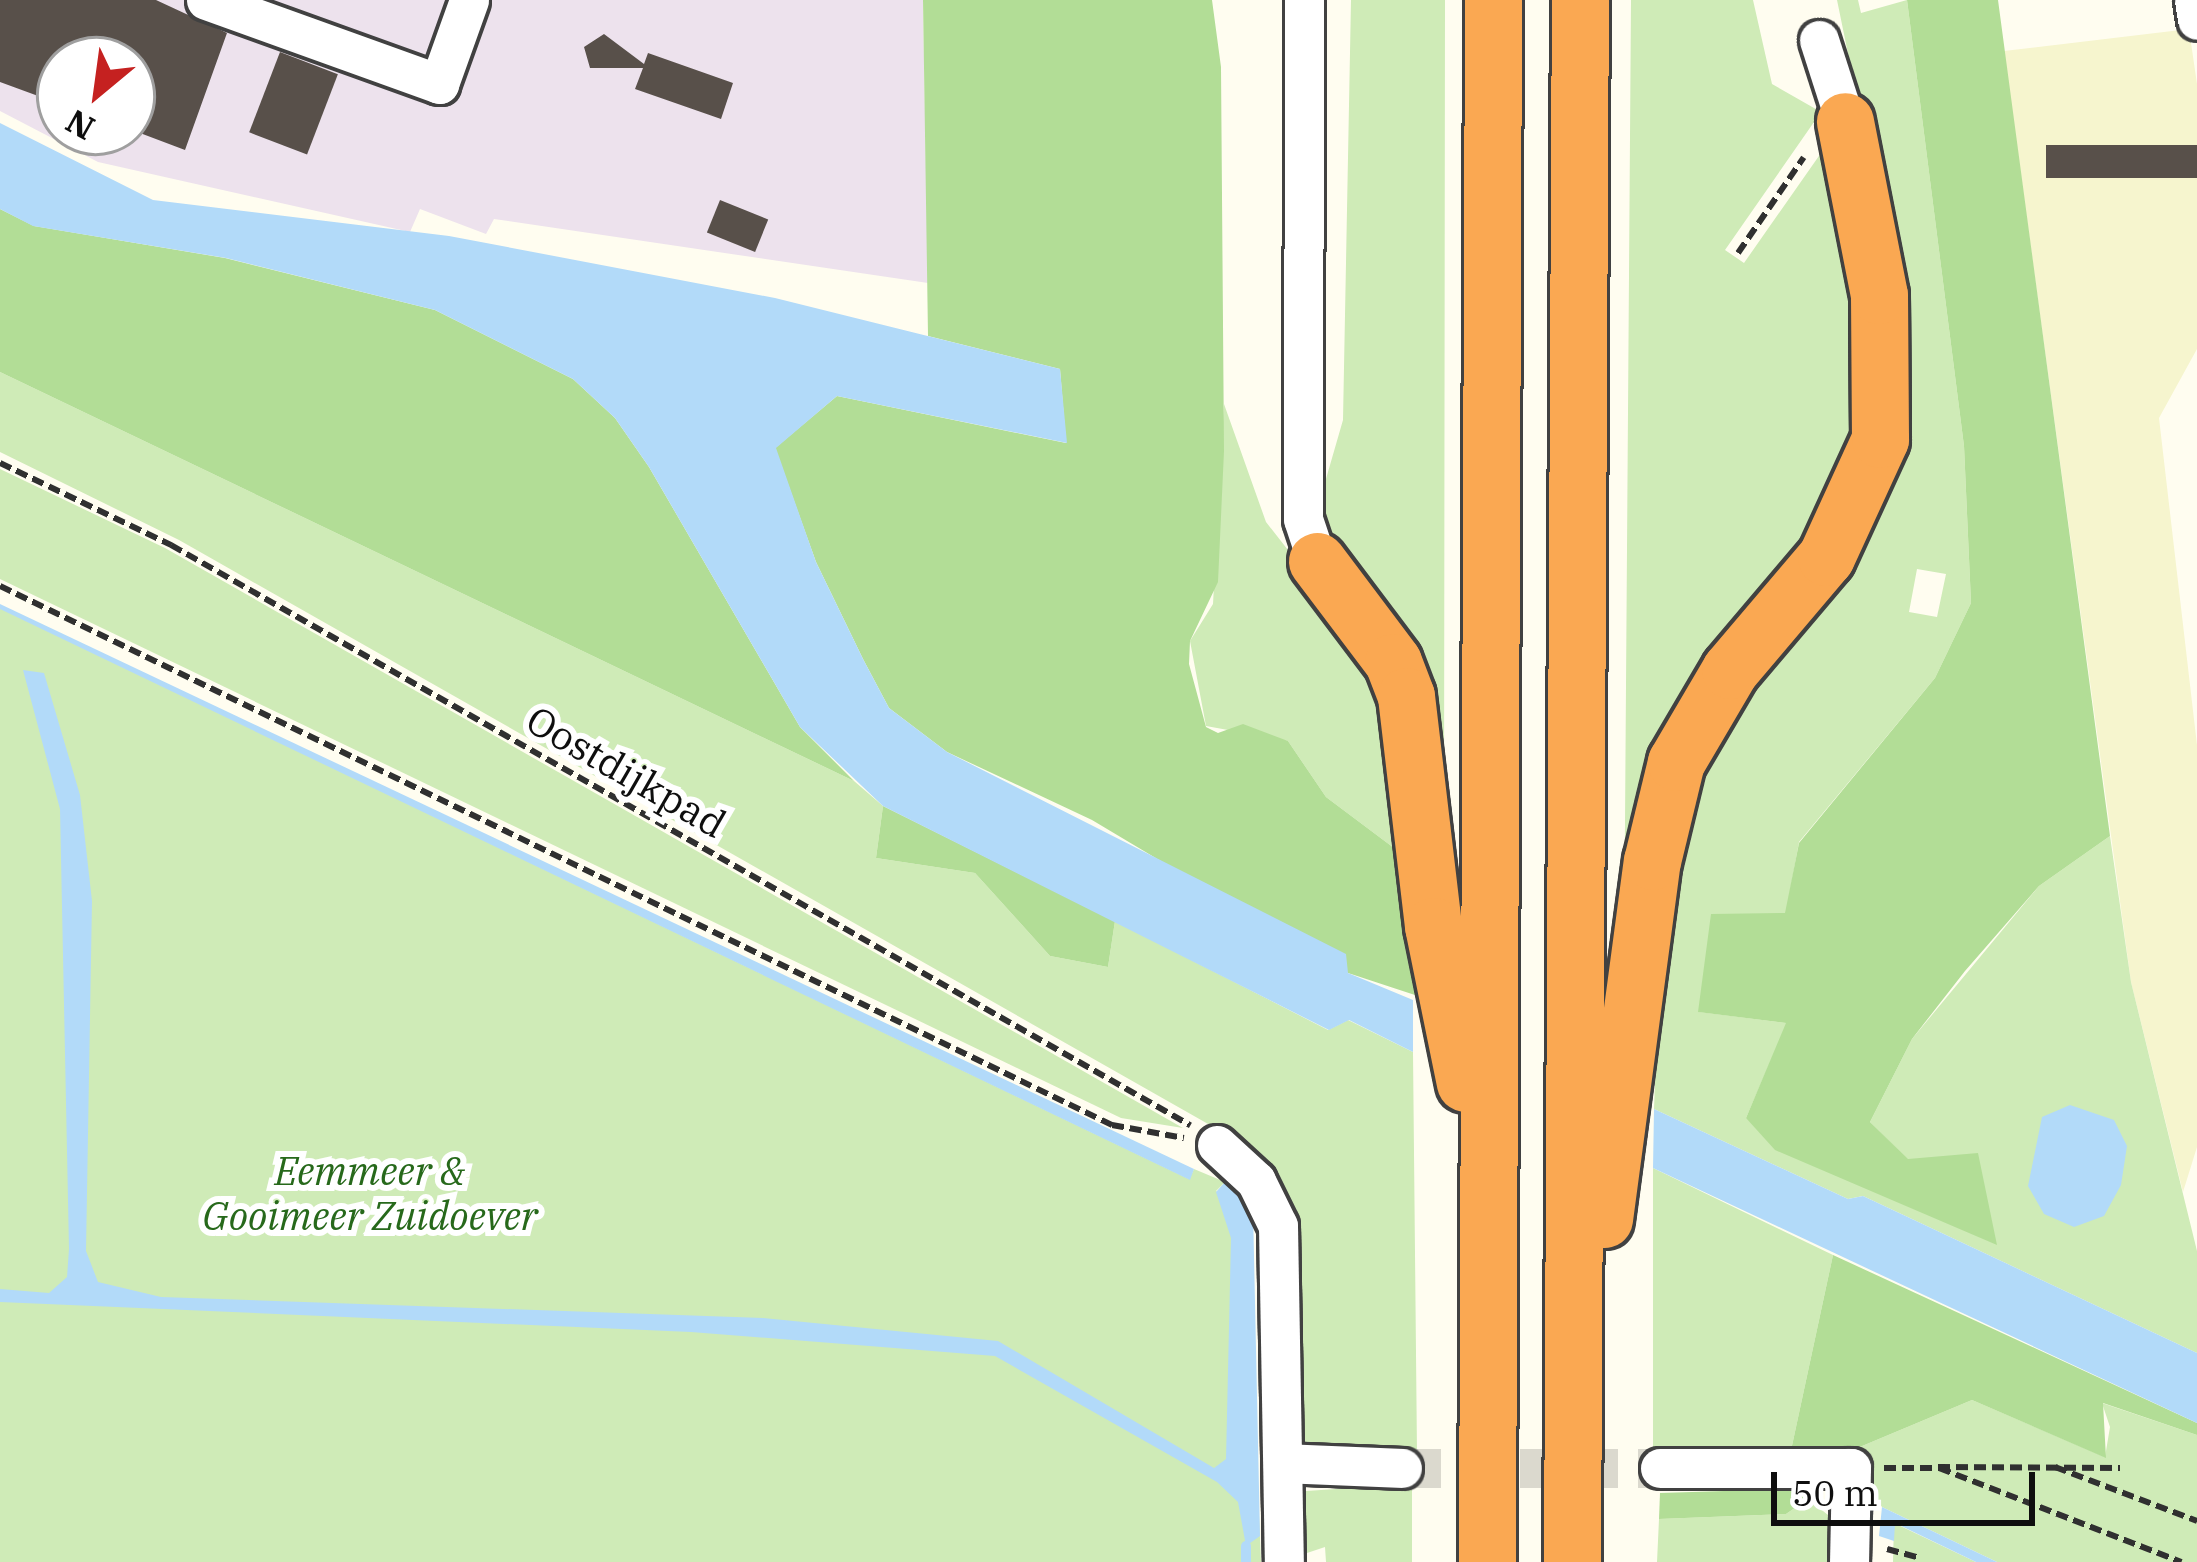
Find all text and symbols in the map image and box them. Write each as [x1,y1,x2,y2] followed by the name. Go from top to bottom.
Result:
[36,36,156,156] north arrow
[58,100,102,150] text: N
[518,696,734,848] street label: Oostdijkpad
[202,1149,538,1240] park label: Eemmeer & Gooimeer Zuidoever
[1777,1448,2041,1522] scale bar
[1792,1469,1878,1516] text: 50 m

